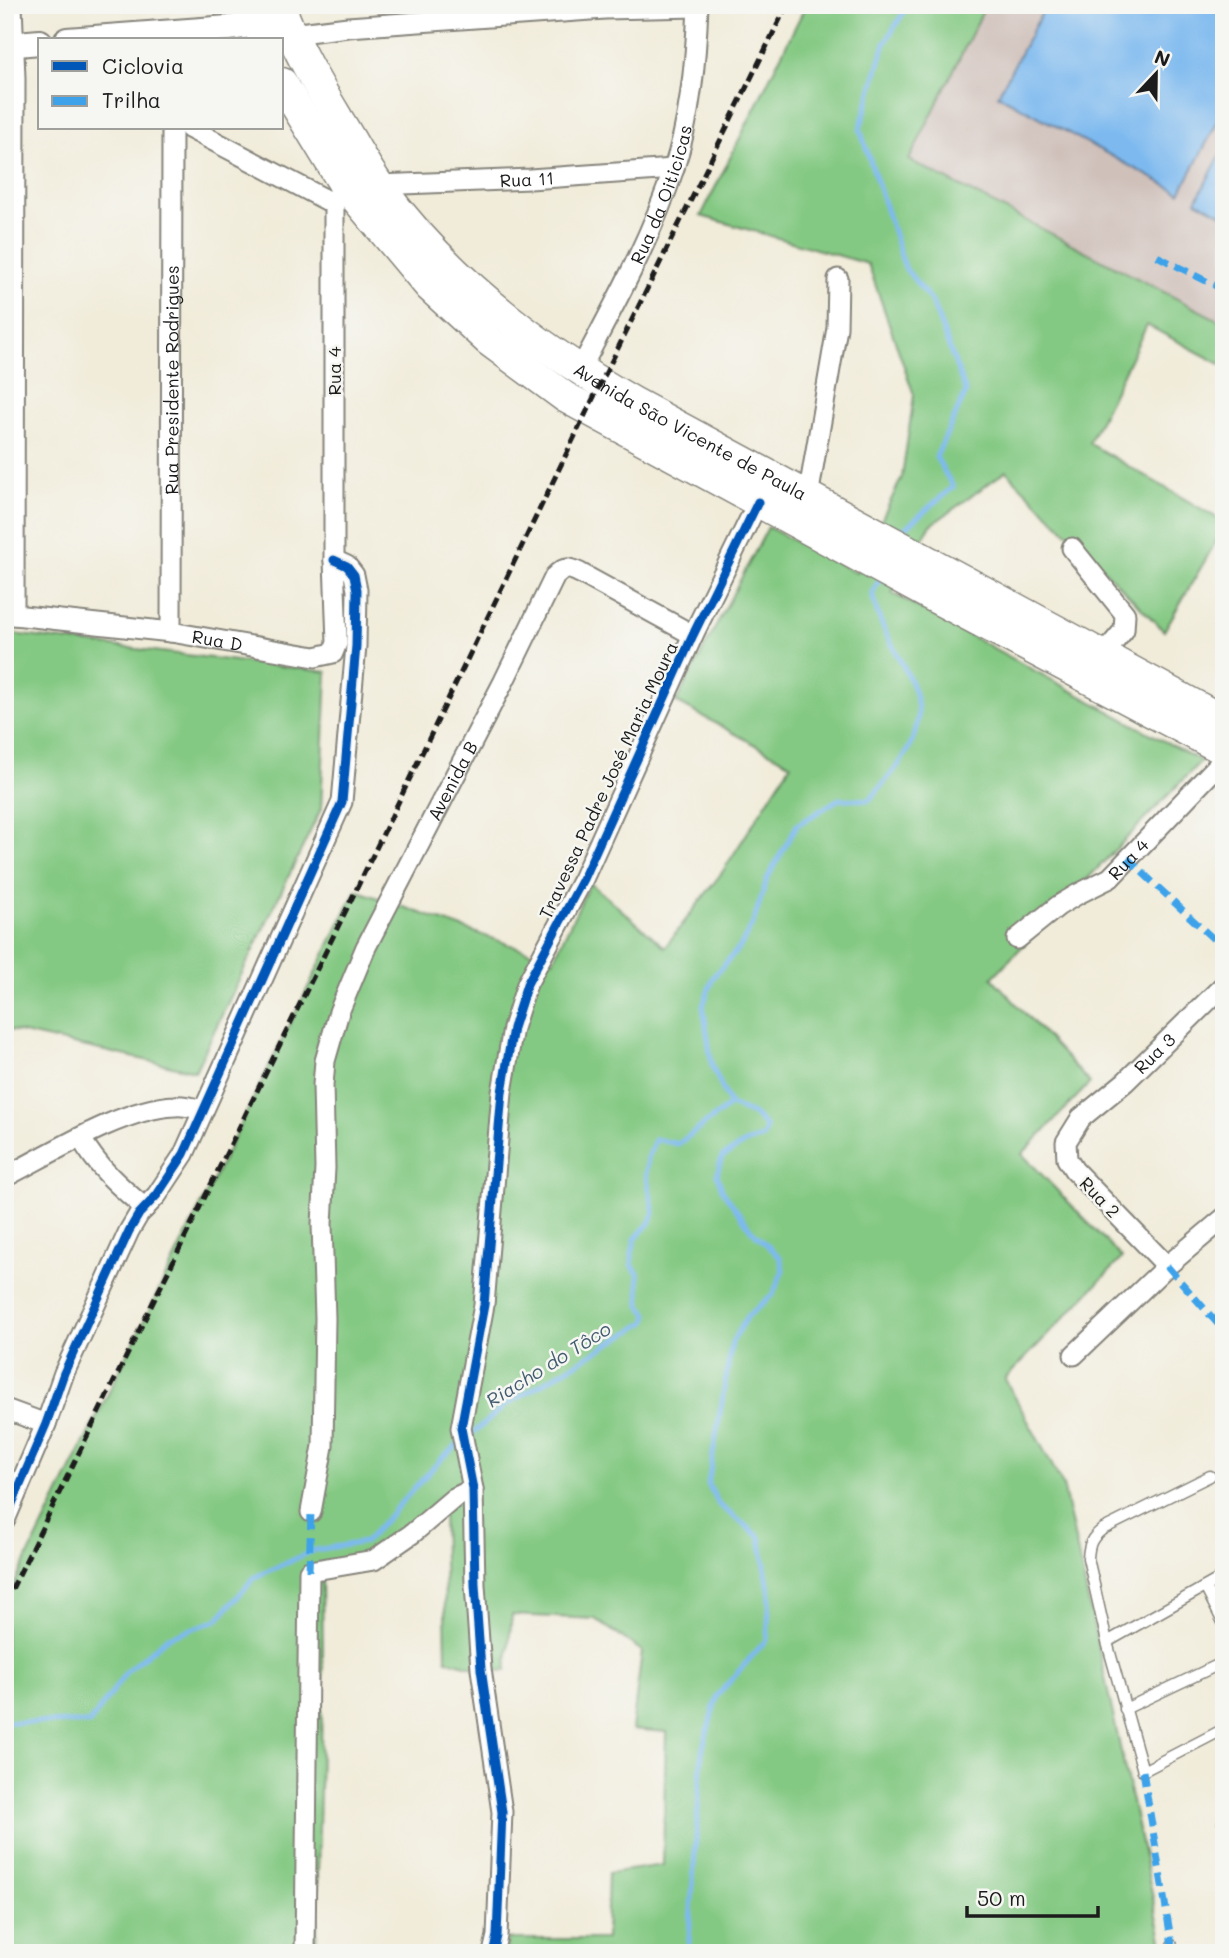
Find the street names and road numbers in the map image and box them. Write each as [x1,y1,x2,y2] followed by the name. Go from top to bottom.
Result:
[624,123,697,268] street label: Rua da Oiticicas
[499,165,555,192] street label: Rua 11
[159,265,184,495] street label: Rua Presidente Rodrigues
[322,346,346,395] street label: Rua 4
[569,357,811,506] street label: Avenida São Vicente de Paula
[190,624,244,656] street label: Rua D
[533,637,683,923] street label: Travessa Padre José Maria Moura
[422,737,483,825] street label: Avenida B
[1103,833,1154,885] street label: Rua 4
[1128,1028,1180,1079] street label: Rua 3
[1075,1171,1125,1223] street label: Rua 2

